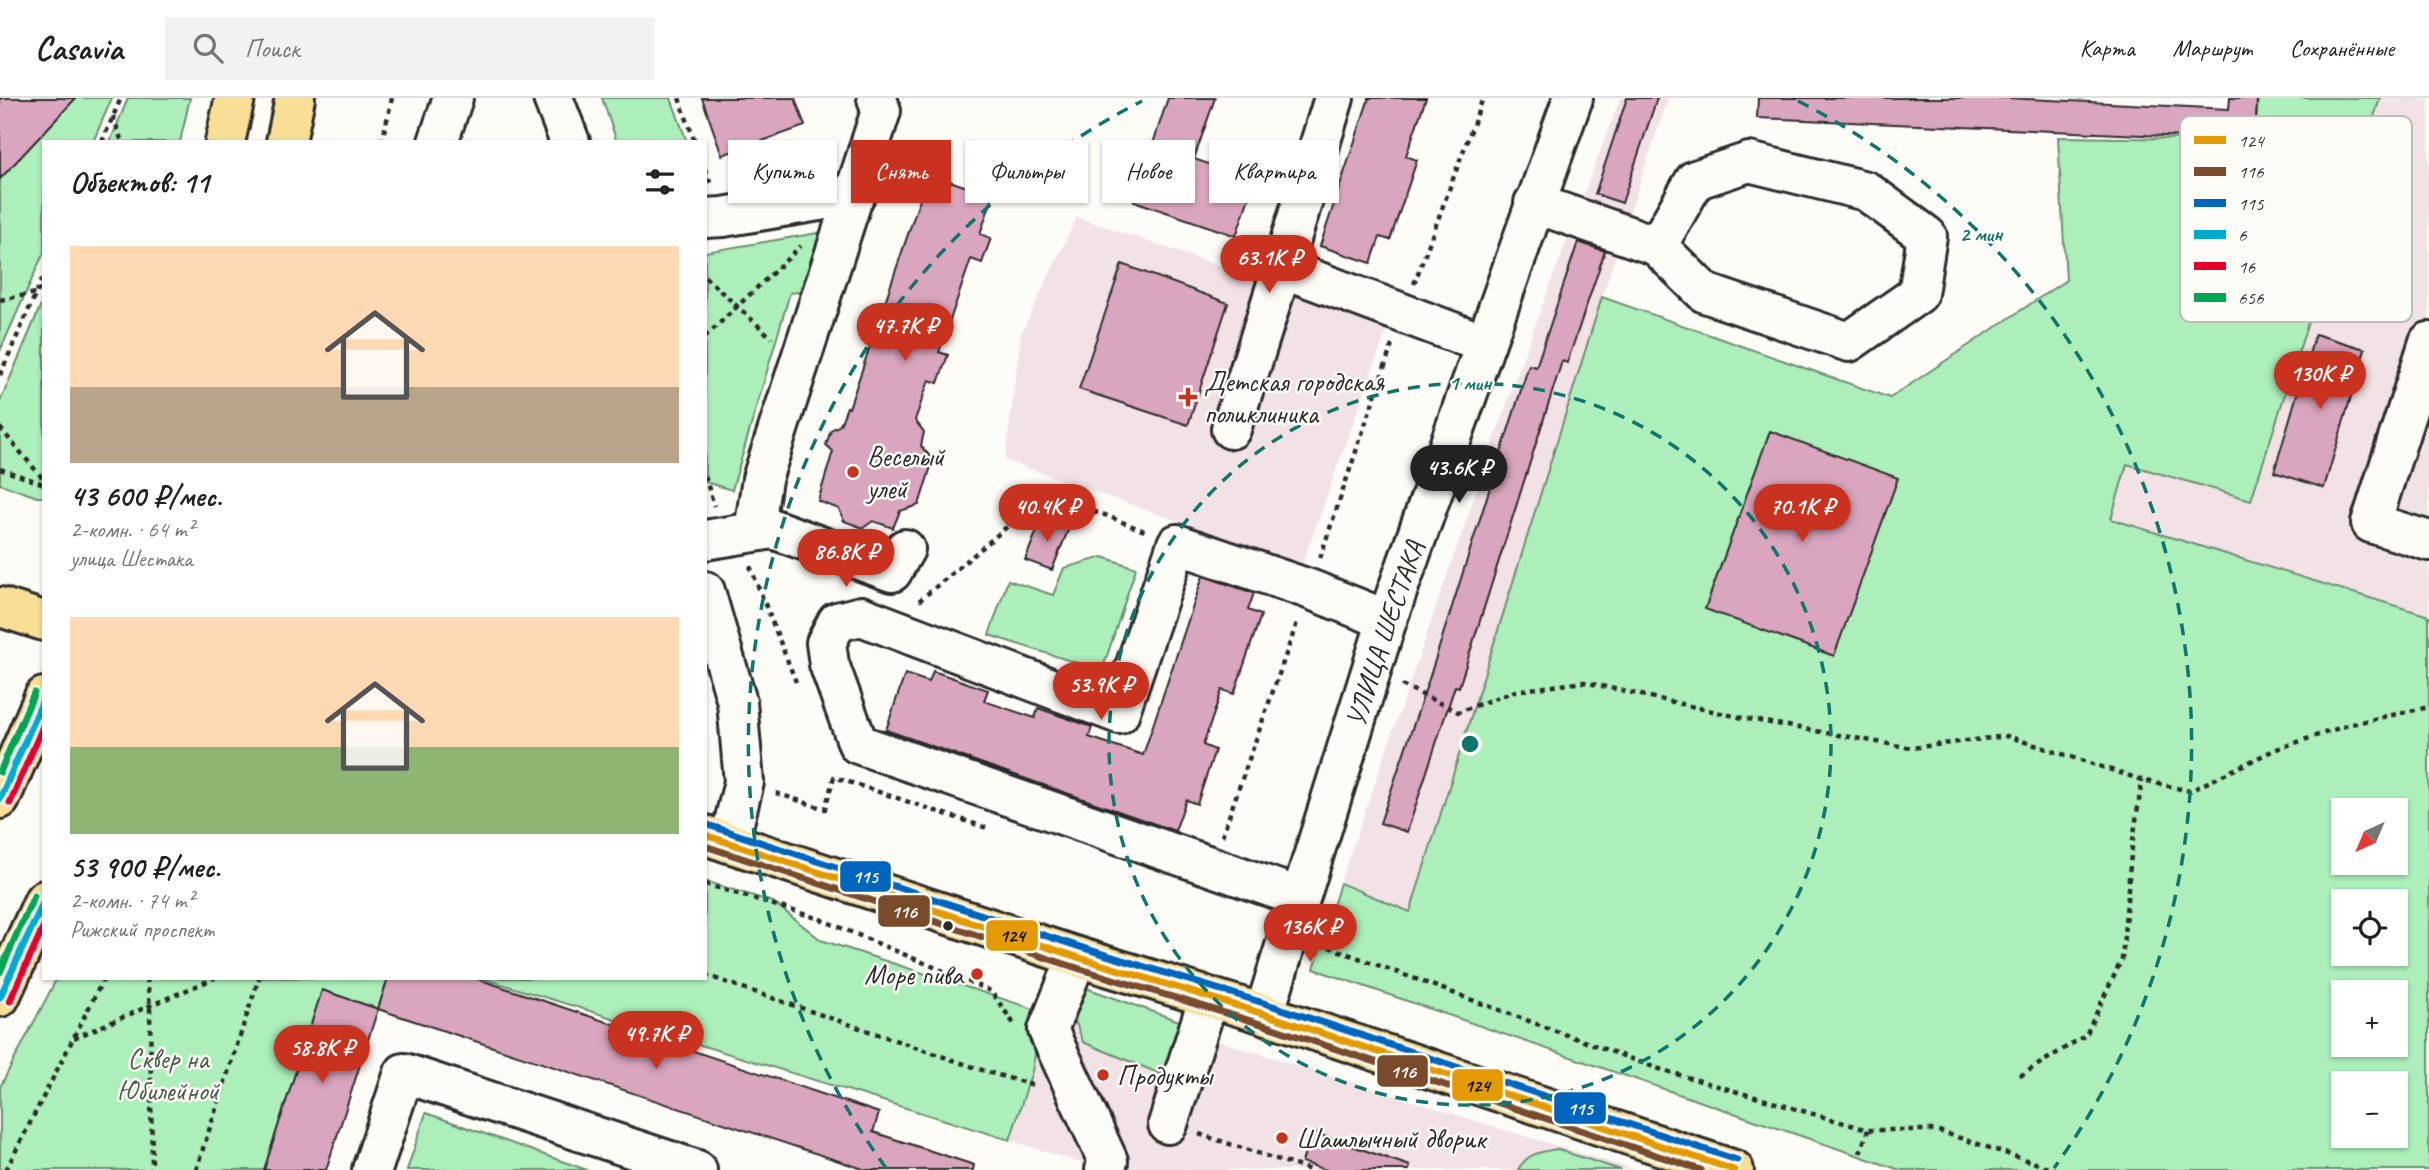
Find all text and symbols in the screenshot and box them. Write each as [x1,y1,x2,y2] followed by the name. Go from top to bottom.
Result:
[165,17,655,80] search box
[35,27,123,69] text: Casavia
[189,29,227,67] icon: search
[245,32,300,65] text: Поиск
[2080,33,2135,63] text: Карта
[2173,33,2252,63] text: Маршрут
[2290,33,2394,63] text: Сохранённые
[2180,116,2412,322] legend
[2238,129,2266,153] text: 124
[728,140,837,203] chip: Купить
[851,140,951,203] chip: Снять
[965,140,1088,203] chip: Фильтры
[1102,140,1195,203] chip: Новое
[1209,140,1339,203] chip: Квартира
[2238,160,2265,184] text: 116
[70,163,209,201] text: Объектов: 11
[641,163,679,201] icon: filters
[2238,192,2265,216] text: 115
[1960,221,2004,247] text: 2 мин
[2238,223,2248,247] text: 6
[1204,236,1334,295] pin: 63.1K ₽
[1236,243,1302,272] text: 63.1K ₽
[2238,255,2257,279] text: 16
[2238,286,2265,310] text: 656
[312,292,438,418] icon: home
[840,303,970,363] pin: 47.7K ₽
[873,311,937,340] text: 47.7K ₽
[2263,352,2377,411] pin: 130K ₽
[2290,359,2350,388] text: 130K ₽
[1204,364,1385,431] place label: Детская городская поликлиника
[1449,370,1493,396] text: 1 мин
[1178,387,1198,407] marker: Детская городская поликлиника
[865,439,946,506] place label: Веселый улей
[1394,446,1524,505] pin: 43.6K ₽
[1426,453,1492,482] text: 43.6K ₽
[845,464,861,480] marker: Веселый улей
[70,477,222,515] text: 43 600 ₽/мес.
[982,484,1112,544] pin: 40.4K ₽
[1737,484,1867,544] pin: 70.1K ₽
[1015,492,1079,521] text: 40.4K ₽
[1770,492,1834,521] text: 70.1K ₽
[70,515,194,544] text: 2-комн. · 64 m²
[781,530,911,589] pin: 86.8K ₽
[1337,535,1432,731] street label: УЛИЦА ШЕСТАКА
[813,537,879,566] text: 86.8K ₽
[70,544,192,573] text: улица Шестака
[1036,662,1166,722] pin: 53.9K ₽
[312,663,438,789] icon: home
[1069,670,1133,699] text: 53.9K ₽
[1458,732,1482,756] centre of rings
[2331,798,2408,875] north arrow
[2331,798,2408,1148] map controls
[70,848,220,886] text: 53 900 ₽/мес.
[839,860,892,893] line badge: 115
[852,865,879,889] text: 115
[70,886,194,915] text: 2-комн. · 74 m²
[2331,889,2408,966] button: locate
[877,894,931,928] line badge: 116
[891,900,919,924] text: 116
[1253,904,1367,964] pin: 136K ₽
[1280,912,1340,941] text: 136K ₽
[70,915,214,944] text: Рижский проспект
[941,919,955,933] unlabelled marker
[985,919,1039,952] line badge: 124
[999,924,1027,948] text: 124
[864,957,965,992] place label: Море пива
[969,966,985,982] marker: Море пива
[2331,980,2408,1057] button: +
[591,1012,721,1071] pin: 49.7K ₽
[624,1019,688,1048] text: 49.7K ₽
[257,1026,387,1085] pin: 58.8K ₽
[290,1033,354,1062] text: 58.8K ₽
[117,1041,220,1108] park label: Сквер на Юбилейной
[1376,1054,1429,1088] line badge: 116
[1117,1058,1214,1093] place label: Продукты
[1390,1060,1418,1084] text: 116
[1095,1067,1111,1083] marker: Продукты
[1451,1068,1504,1102] line badge: 124
[2331,1071,2408,1148] button: −
[1464,1074,1492,1098] text: 124
[1553,1091,1607,1125] line badge: 115
[1567,1097,1594,1121] text: 115
[1296,1121,1488,1156] place label: Шашлычный дворик
[1274,1130,1290,1146] marker: Шашлычный дворик

